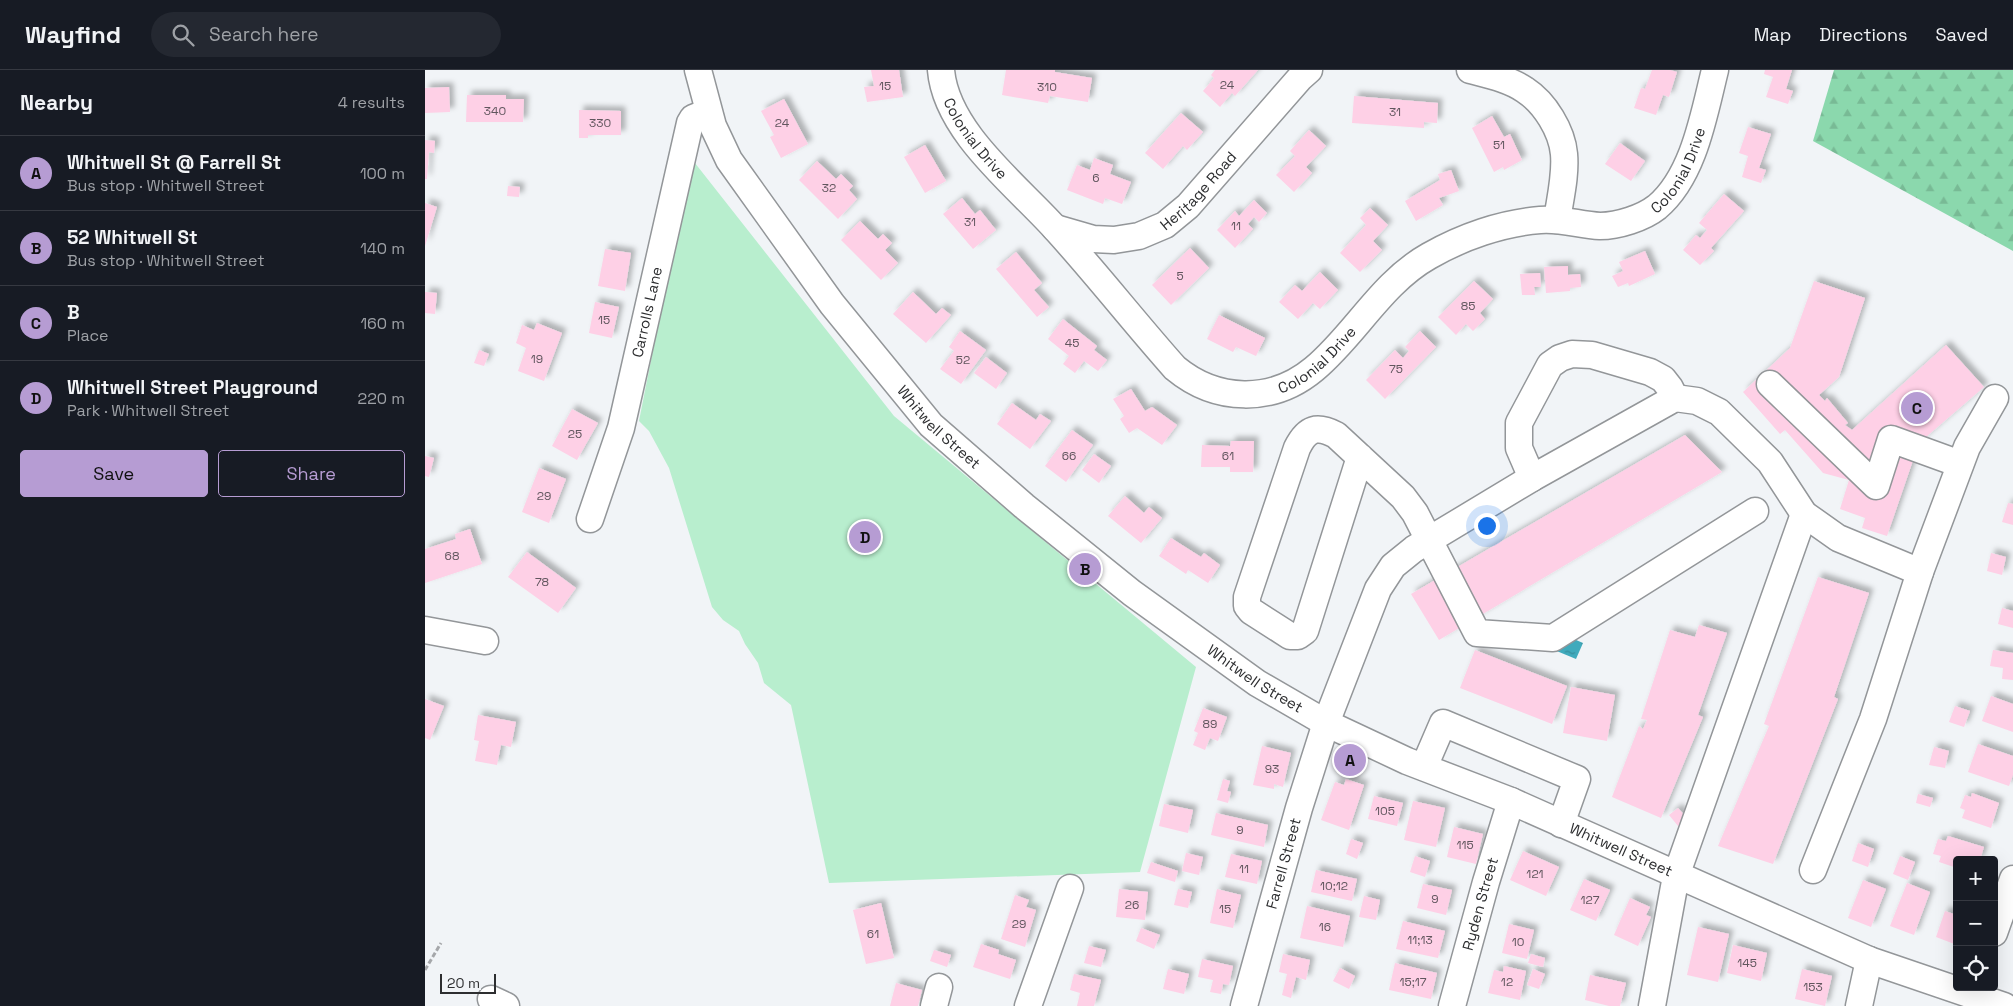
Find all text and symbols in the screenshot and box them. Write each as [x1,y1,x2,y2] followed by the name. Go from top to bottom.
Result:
[151,12,501,57] search box
[25,19,121,50] text: Wayfind
[169,21,197,49] icon: search
[209,22,319,47] text: Search here
[1754,23,1791,46] text: Map
[1819,23,1908,46] text: Directions
[1936,23,1988,46] text: Saved
[1220,77,1235,93] house number: 24
[879,78,891,94] house number: 15
[1037,79,1057,95] house number: 310
[20,89,93,116] text: Nearby
[338,92,405,113] text: 4 results
[940,95,1012,183] street label: Colonial Drive
[484,103,506,119] house number: 340
[1389,104,1401,120] house number: 31
[589,115,611,131] house number: 330
[775,115,790,131] house number: 24
[1647,125,1709,218] street label: Colonial Drive
[1493,137,1505,153] house number: 51
[1156,147,1240,234] street label: Heritage Road
[67,150,281,175] text: Whitwell St @ Farrell St
[31,163,41,184] text: A
[360,163,405,184] text: 100 m
[1092,170,1100,186] house number: 6
[67,175,265,196] text: Bus stop · Whitwell Street
[822,180,836,196] house number: 32
[964,214,976,230] house number: 31
[1231,218,1241,234] house number: 11
[67,225,198,250] text: 52 Whitwell St
[31,238,41,259] text: B
[360,238,405,259] text: 140 m
[67,250,265,271] text: Bus stop · Whitwell Street
[627,265,666,359] street label: Carrolls Lane
[1176,268,1184,284] house number: 5
[1461,298,1475,314] house number: 85
[67,300,80,325] text: B
[598,312,610,328] house number: 15
[31,313,41,334] text: C
[360,313,405,334] text: 160 m
[1275,322,1360,397] street label: Colonial Drive
[67,325,109,346] text: Place
[1065,335,1079,351] house number: 45
[531,351,543,367] house number: 19
[956,352,970,368] house number: 52
[1389,361,1403,377] house number: 75
[67,375,318,400] text: Whitwell Street Playground
[893,381,985,473] street label: Whitwell Street
[31,388,41,409] text: D
[358,388,405,409] text: 220 m
[1901,389,1933,427] pin: C
[67,400,229,421] text: Park · Whitwell Street
[568,426,582,442] house number: 25
[1062,448,1076,464] house number: 66
[1222,448,1234,464] house number: 61
[20,450,208,497] button: Save
[218,450,405,497] button: Share
[537,488,551,504] house number: 29
[1474,513,1500,539] your location
[849,518,881,556] pin: D
[445,548,459,564] house number: 68
[1069,550,1101,588] pin: B
[535,574,549,590] house number: 78
[1204,640,1307,717] street label: Whitwell Street
[1203,716,1217,732] house number: 89
[1334,741,1366,779] pin: A
[1265,761,1279,777] house number: 93
[1375,803,1395,819] house number: 105
[1261,815,1305,911] street label: Farrell Street
[1567,818,1676,881] street label: Whitwell Street
[1236,822,1244,838] house number: 9
[1456,837,1474,853] house number: 115
[1458,855,1502,953] street label: Ryden Street
[1953,856,1998,991] map controls
[1953,856,1998,901] button: +
[1239,861,1249,877] house number: 11
[1526,866,1544,882] house number: 121
[1320,878,1348,894] house number: 10;12
[1431,891,1439,907] house number: 9
[1581,892,1600,908] house number: 127
[1125,897,1139,913] house number: 26
[1219,901,1231,917] house number: 15
[1953,901,1998,946] button: −
[1012,916,1026,932] house number: 29
[1319,919,1331,935] house number: 16
[867,926,879,942] house number: 61
[1407,932,1433,948] house number: 11;13
[1512,934,1524,950] house number: 10
[1953,946,1998,991] button: locate
[1737,955,1757,971] house number: 145
[440,971,496,994] scale bar
[447,974,480,992] text: 20 m
[1399,974,1427,990] house number: 15;17
[1501,974,1513,990] house number: 12
[1803,979,1823,995] house number: 153

